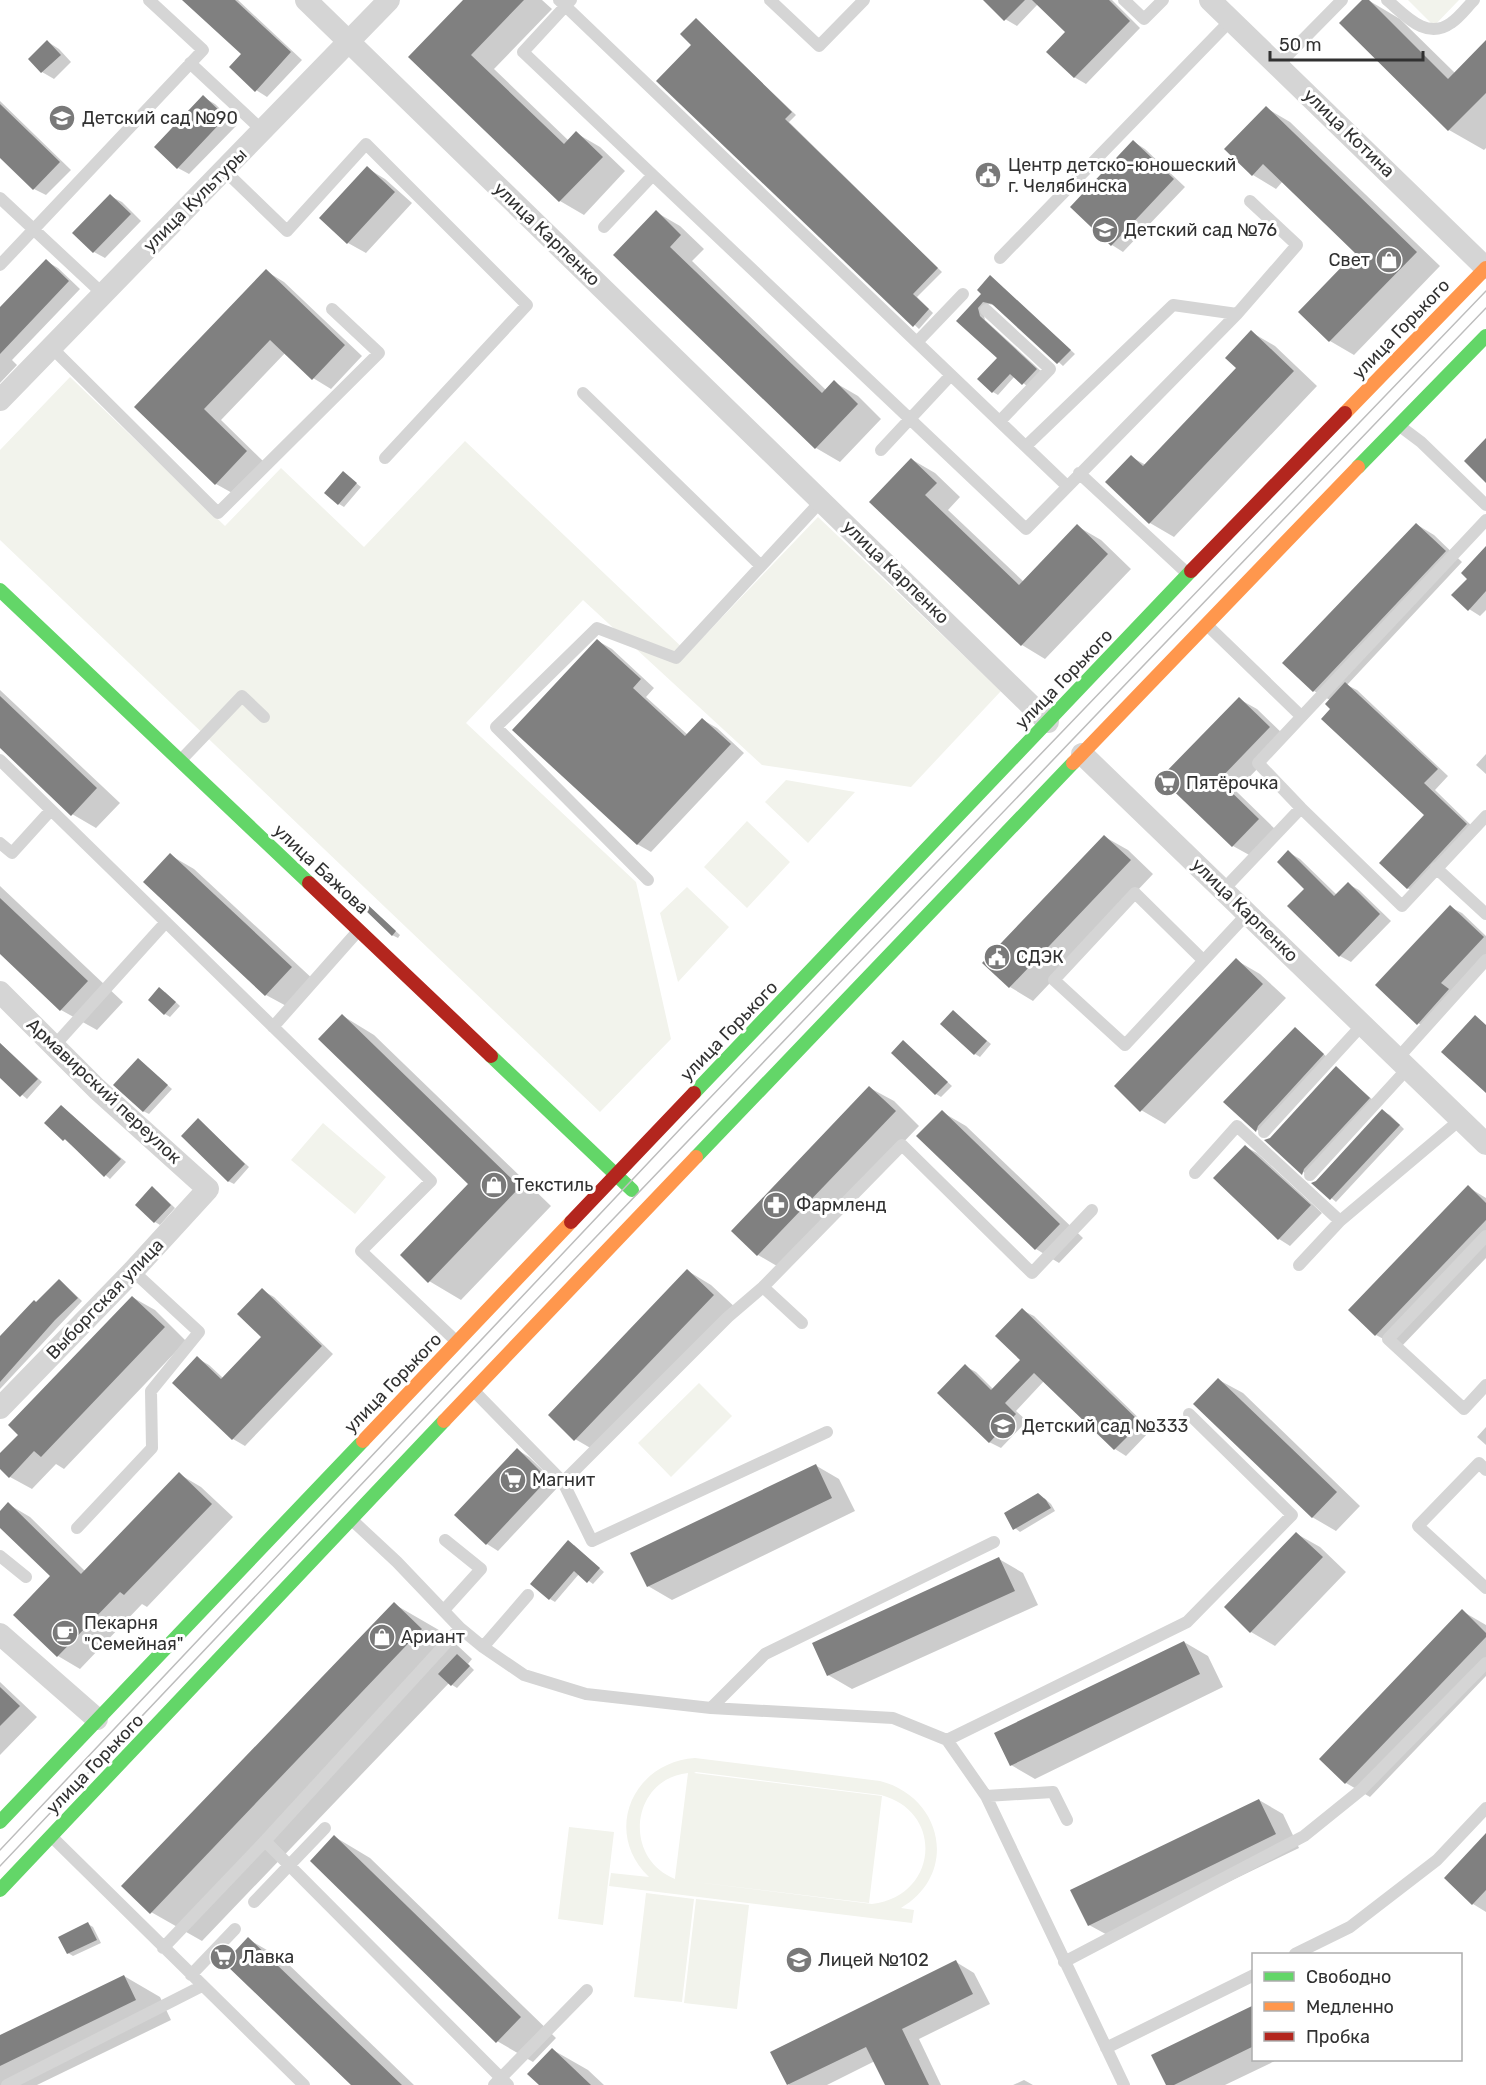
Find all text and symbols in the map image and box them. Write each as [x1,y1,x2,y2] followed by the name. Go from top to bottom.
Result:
[1270,24,1423,62] scale bar
[1279,34,1322,56] text: 50 m
[1299,84,1399,182] street label: улица Котина
[47,103,77,133] school or university icon: Детский сад №90
[82,107,238,129] place label: Детский сад №90
[138,143,252,257] street label: улица Культуры
[1008,154,1236,197] place label: Центр детско-юношеский г. Челябинска
[973,160,1003,190] public building icon: Центр детско-юношеский г. Челябинска
[489,178,605,290] street label: улица Карпенко
[1090,215,1120,245] school or university icon: Детский сад №76
[1124,219,1277,241] place label: Детский сад №76
[1374,245,1404,275] shop icon: Свет
[1329,249,1370,271] place label: Свет
[1348,274,1454,384] street label: улица Горького
[838,516,954,628] street label: улица Карпенко
[1011,624,1117,734] street label: улица Горького
[1152,768,1182,798] supermarket icon: Пятёрочка
[1186,772,1279,794] place label: Пятёрочка
[269,819,373,919] street label: улица Бажова
[1187,854,1303,966] street label: улица Карпенко
[982,942,1012,972] public building icon: СДЭК
[1016,946,1064,968] place label: СДЭК
[676,976,782,1086] street label: улица Горького
[22,1014,186,1169] street label: Армавирский переулок
[479,1170,509,1200] shop icon: Текстиль
[514,1174,593,1196] place label: Текстиль
[761,1190,791,1220] pharmacy icon: Фармленд
[796,1194,887,1216] place label: Фармленд
[42,1234,168,1364] street label: Выборгская улица
[340,1328,446,1438] street label: улица Горького
[988,1411,1018,1441] school or university icon: Детский сад №333
[1022,1415,1188,1437] place label: Детский сад №333
[498,1465,528,1495] supermarket icon: Магнит
[532,1469,595,1491] place label: Магнит
[84,1612,183,1655] place label: Пекарня "Семейная"
[50,1618,80,1648] cafe icon: Пекарня "Семейная"
[367,1622,397,1652] shop icon: Ариант
[401,1626,465,1648] place label: Ариант
[42,1709,148,1819] street label: улица Горького
[208,1942,238,1972] supermarket icon: Лавка
[784,1945,814,1975] school or university icon: Лицей №102
[242,1946,294,1968] place label: Лавка
[818,1949,929,1971] place label: Лицей №102
[1252,1953,1462,2061] legend
[1306,1966,1391,1988] text: Свободно
[1306,1996,1394,2018] text: Медленно
[1306,2026,1370,2048] text: Пробка

